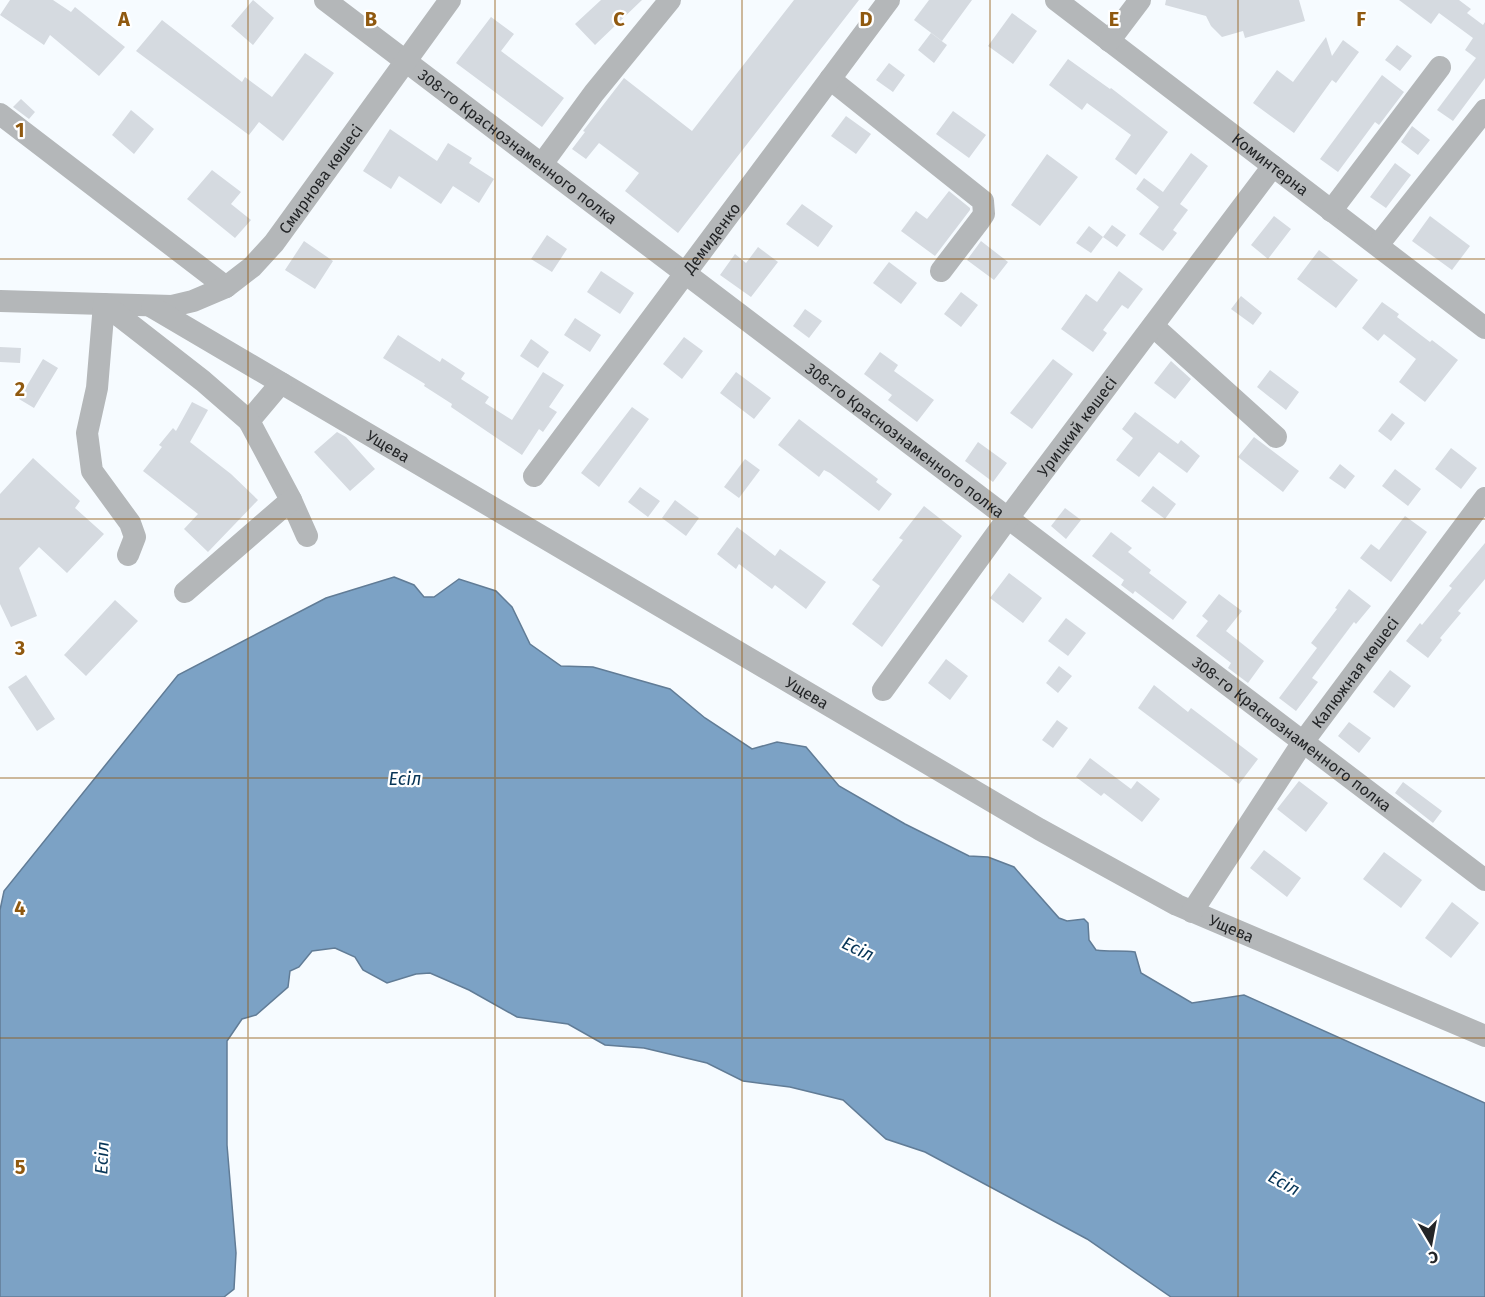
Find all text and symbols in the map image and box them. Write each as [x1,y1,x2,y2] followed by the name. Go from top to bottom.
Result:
[117,7,131,31] text: A
[365,7,377,31] text: B
[613,7,625,31] text: C
[859,7,873,31] text: D
[1109,7,1119,31] text: E
[1356,7,1366,31] text: F
[414,65,621,228] street label: 308-го Краснознаменного полка
[15,118,25,142] text: 1
[275,121,367,238] street label: Смирнова көшесі
[1228,129,1312,200] street label: Коминтерна
[679,199,745,278] street label: Демиденко
[801,359,1008,522] street label: 308-го Краснознаменного полка
[1033,373,1121,481] street label: Урицкий көшесі
[15,377,25,401] text: 2
[363,426,413,467] street label: Ущева
[1308,613,1403,732] street label: Калюжная көшесі
[14,636,25,660] text: 3
[1189,653,1395,816] street label: 308-го Краснознаменного полка
[782,673,832,713] street label: Ущева
[389,768,421,790] water label: Есіл
[14,896,26,920] text: 4
[1206,911,1257,947] street label: Ущева
[838,932,878,966] water label: Есіл
[90,1141,114,1175] water label: Есіл
[15,1155,26,1179] text: 5
[1264,1165,1304,1201] water label: Есіл
[1401,1213,1461,1273] north arrow
[1427,1247,1440,1268] text: С

